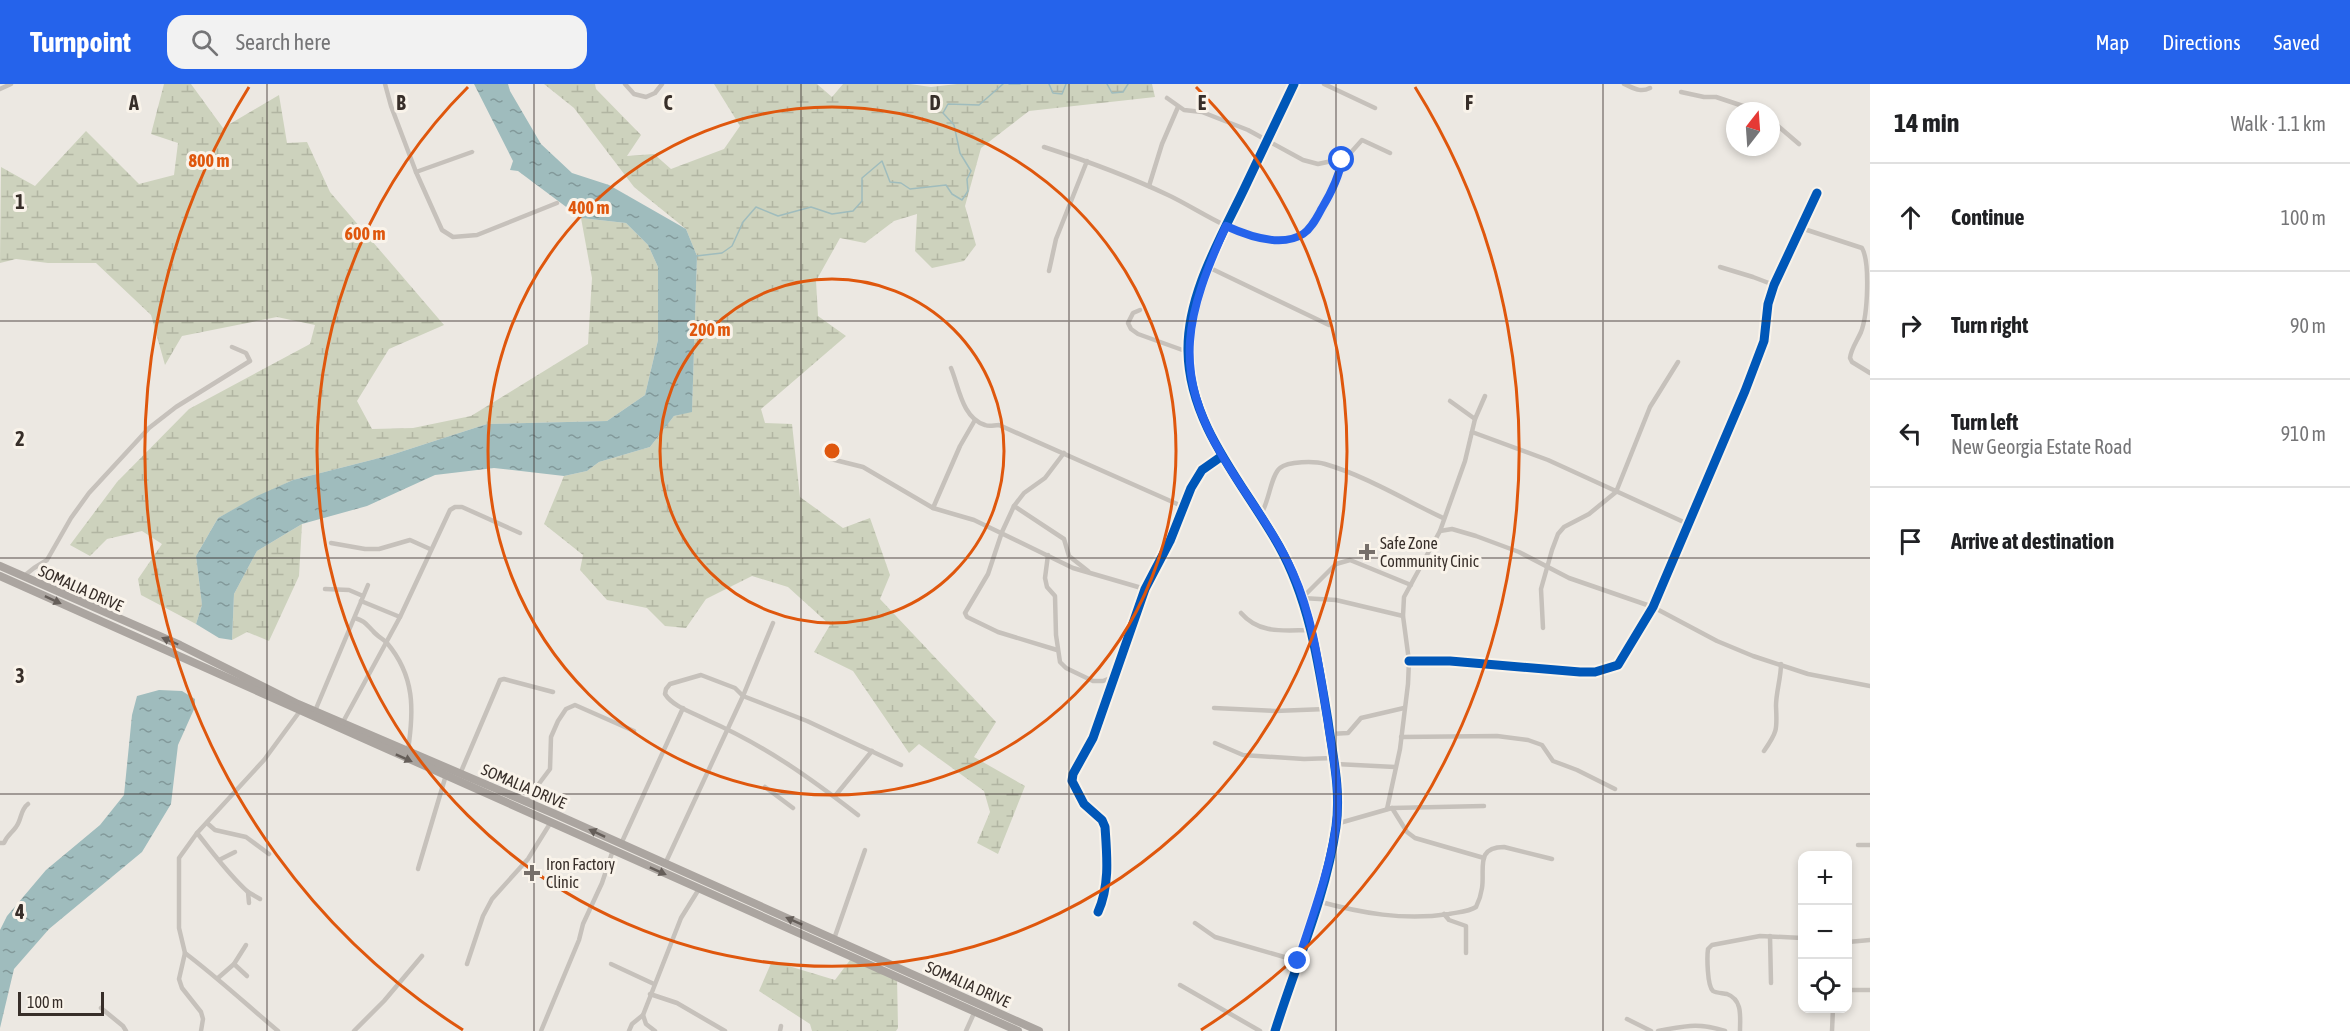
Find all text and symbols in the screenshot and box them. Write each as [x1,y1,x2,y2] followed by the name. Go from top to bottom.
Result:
[167,15,587,69] search box
[30,26,131,58] text: Turnpoint
[188,26,221,59] icon: search
[236,29,331,55] text: Search here
[2095,30,2129,54] text: Map
[2162,30,2241,54] text: Directions
[2274,30,2320,54] text: Saved
[128,91,139,114] text: A
[396,91,406,114] text: B
[664,91,673,114] text: C
[929,91,941,114] text: D
[1198,91,1207,114] text: E
[1465,91,1473,114] text: F
[1726,102,1780,156] north arrow
[1894,108,1959,138] text: 14 min
[2231,112,2326,135] text: Walk · 1.1 km
[1328,146,1354,172] route start
[189,150,229,171] text: 800 m
[15,190,25,213] text: 1
[568,197,609,218] text: 400 m
[1894,201,1927,234] icon: ahead
[1951,204,2025,230] text: Continue
[2281,206,2326,229] text: 100 m
[345,223,385,244] text: 600 m
[1894,309,1927,342] icon: right
[1951,312,2028,338] text: Turn right
[2290,314,2326,337] text: 90 m
[690,319,730,340] text: 200 m
[1951,409,2018,435] text: Turn left
[1894,417,1927,450] icon: left
[2281,422,2326,445] text: 910 m
[15,427,25,450] text: 2
[1951,435,2132,458] text: New Georgia Estate Road
[822,441,842,461] centre of rings
[1894,525,1927,558] icon: arrive
[1951,528,2114,554] text: Arrive at destination
[1380,534,1479,571] place label: Safe Zone Community Cinic
[1358,543,1376,561] marker: Safe Zone Community Cinic
[36,561,126,615] street label: SOMALIA DRIVE
[45,596,62,605] one-way arrow
[161,636,179,645] one-way arrow
[15,664,25,687] text: 3
[395,753,412,762] one-way arrow
[479,760,569,812] street label: SOMALIA DRIVE
[587,828,605,838] one-way arrow
[1798,851,1852,1013] map controls
[1798,851,1852,905] button: +
[546,855,615,891] place label: Iron Factory Clinic
[523,864,541,882] marker: Iron Factory Clinic
[650,866,668,876] one-way arrow
[14,900,25,923] text: 4
[1798,905,1852,959] button: −
[784,916,802,926] one-way arrow
[1284,947,1310,973] route end
[923,957,1013,1011] street label: SOMALIA DRIVE
[1798,959,1852,1013] button: locate
[18,989,104,1016] scale bar
[27,993,63,1011] text: 100 m

